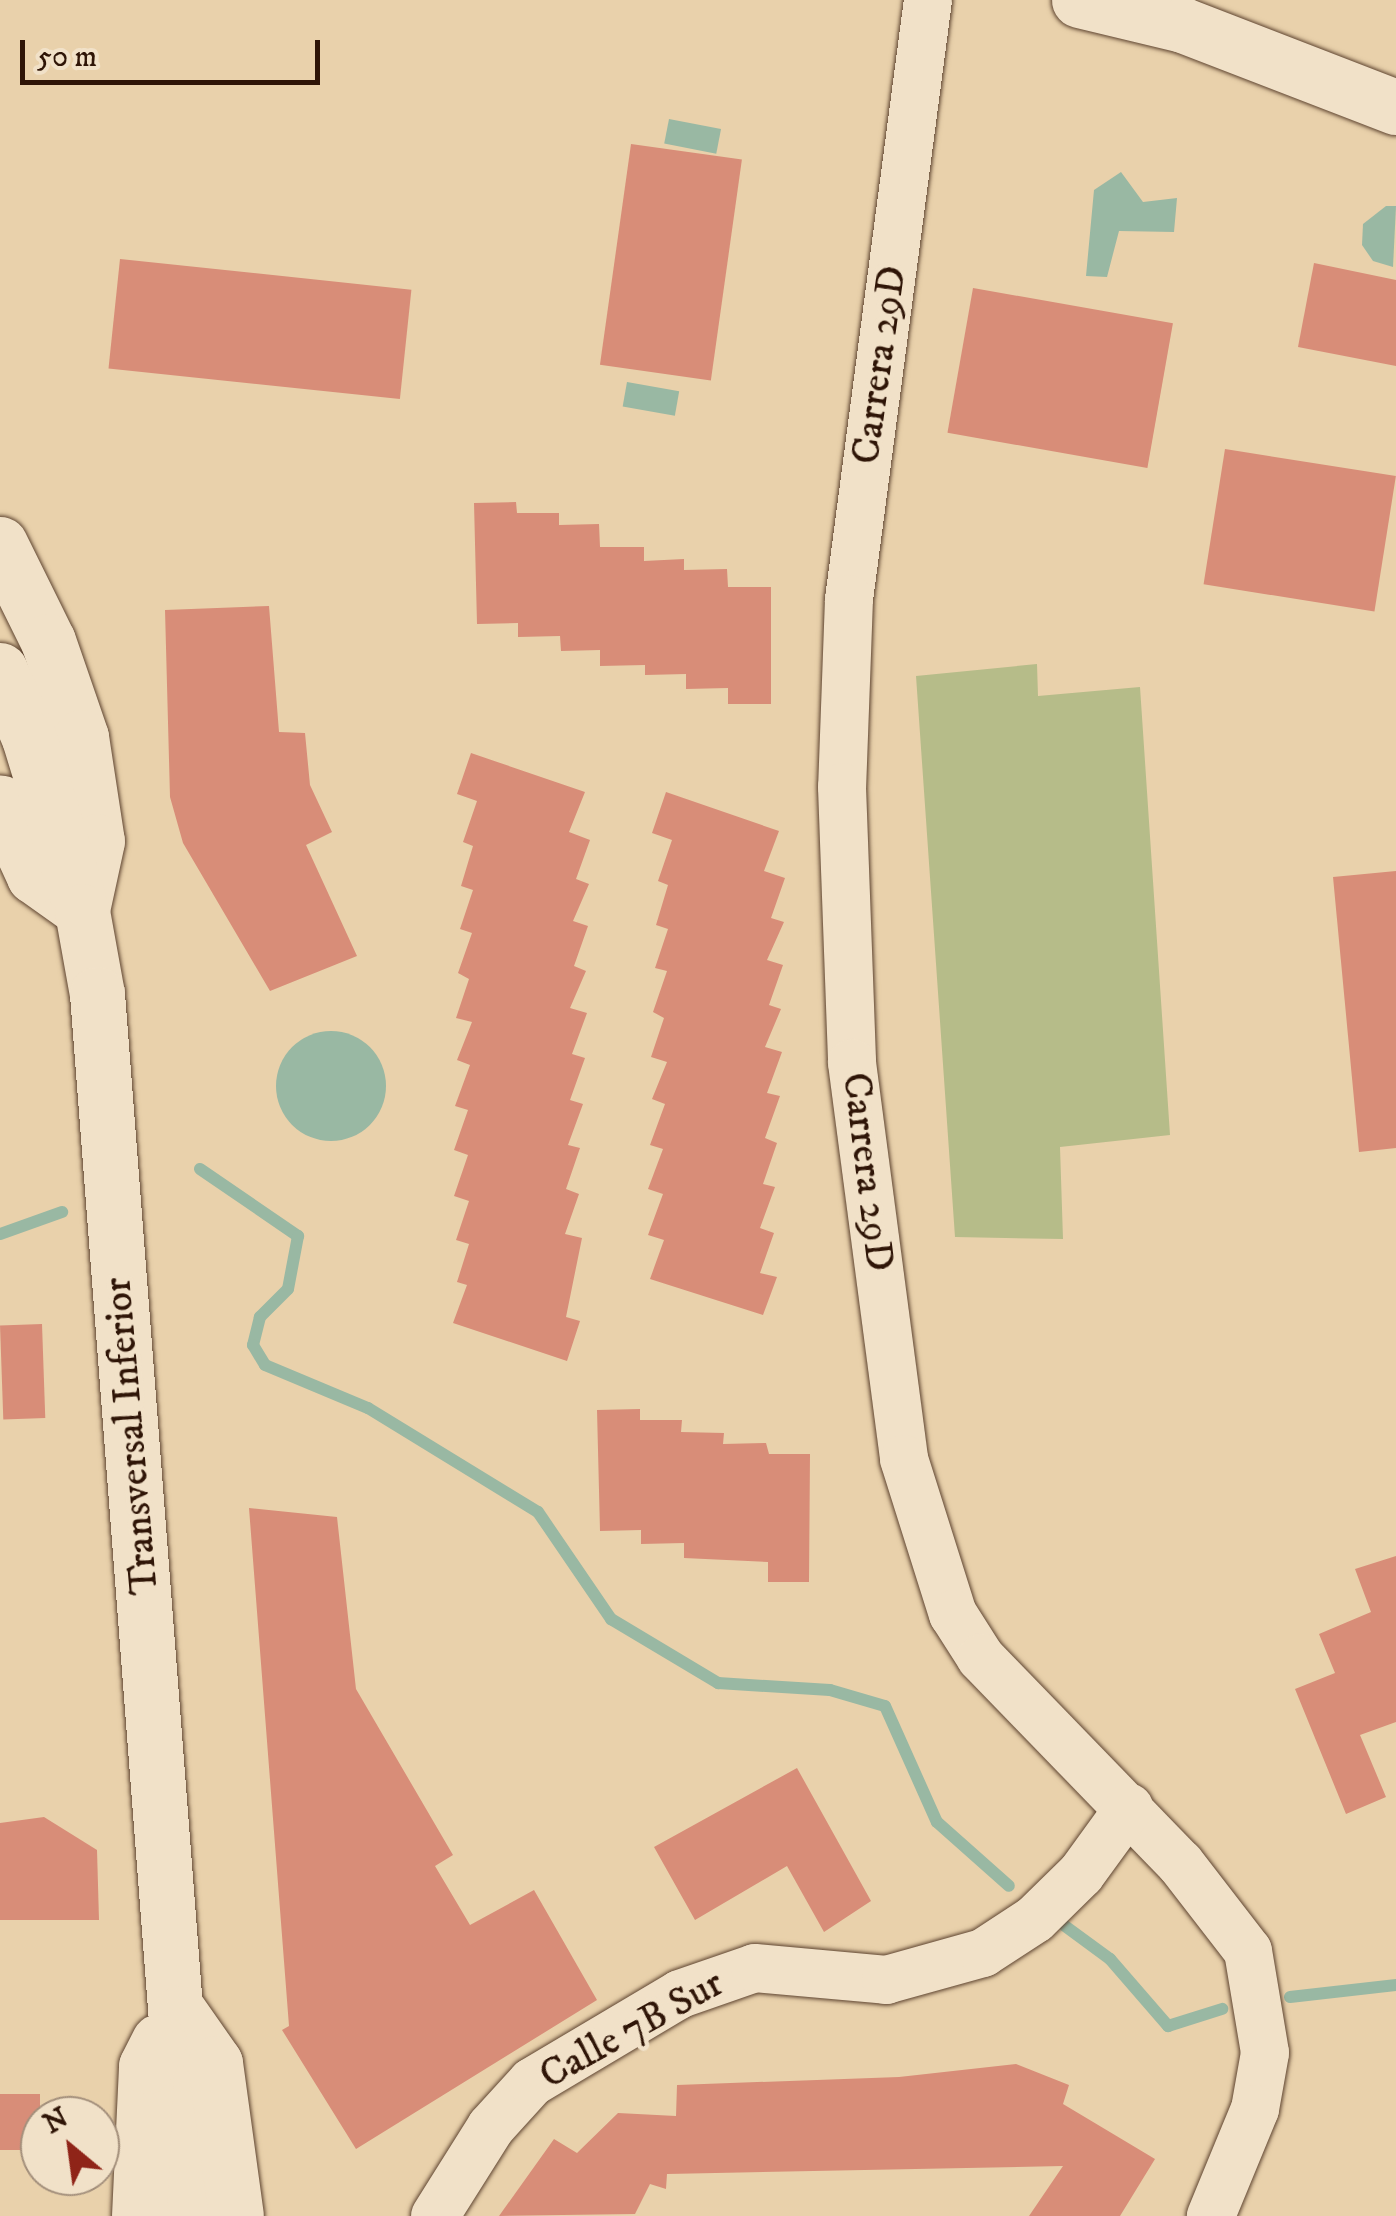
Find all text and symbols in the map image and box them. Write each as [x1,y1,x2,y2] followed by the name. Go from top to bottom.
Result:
[25,20,325,82] scale bar
[37,39,97,76] text: 50 m
[842,263,918,467] street label: Carrera 29D
[831,1070,903,1274] street label: Carrera 29D
[94,1275,170,1597] street label: Transversal Inferior
[532,1960,732,2100] street label: Calle 7B Sur
[20,2096,120,2196] north arrow
[38,2100,75,2142] text: N

